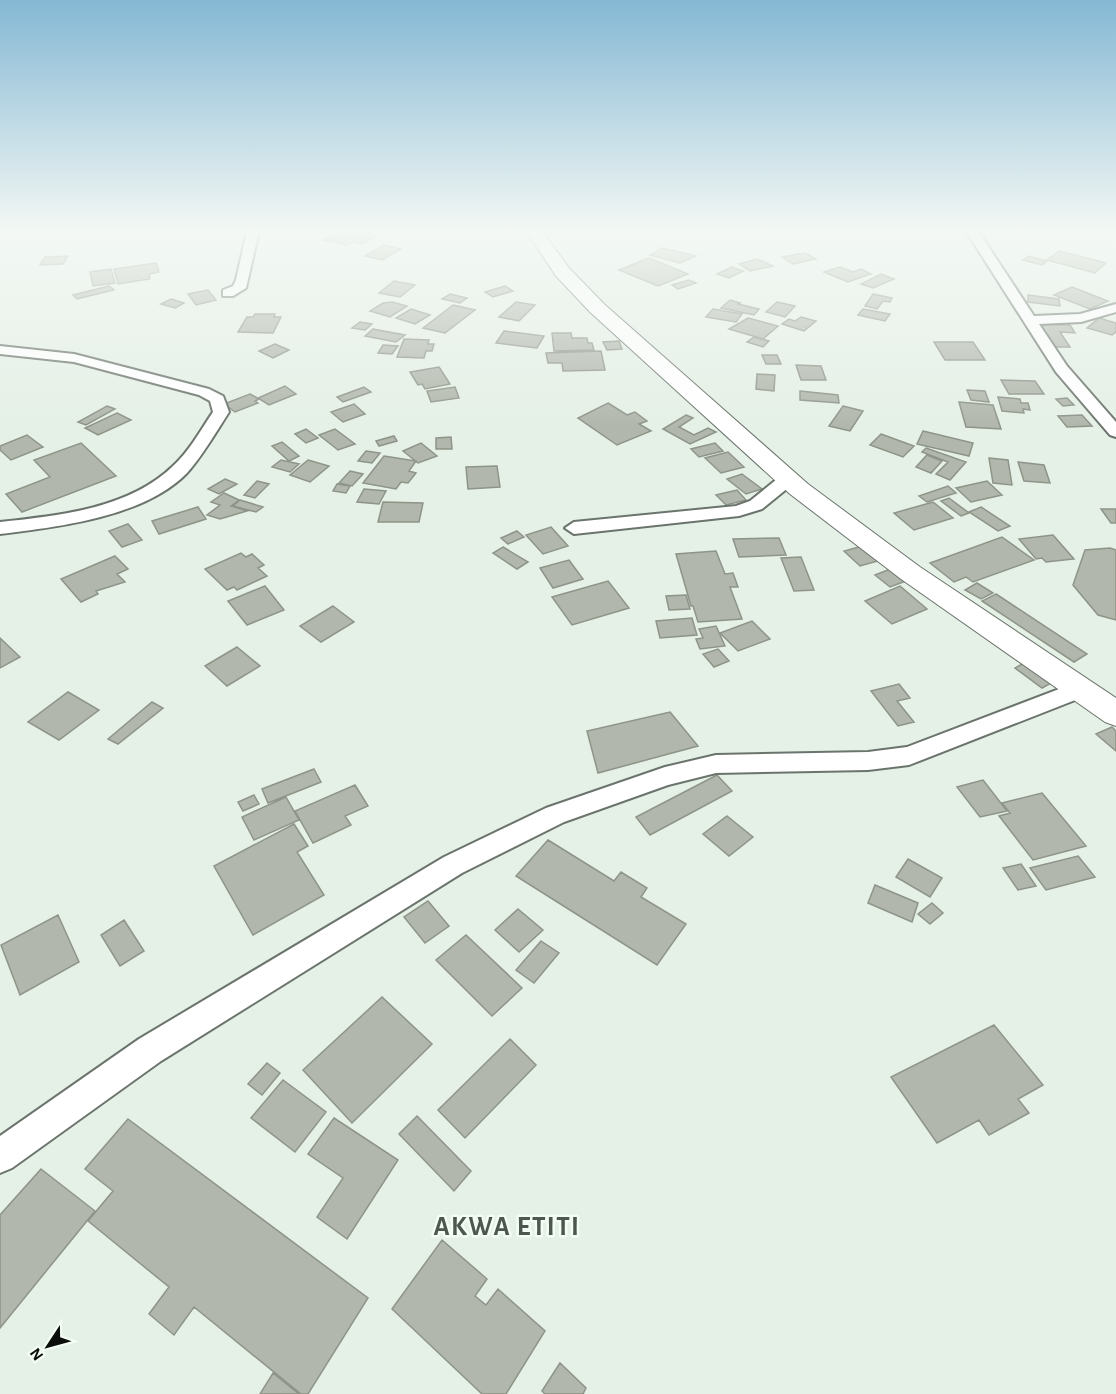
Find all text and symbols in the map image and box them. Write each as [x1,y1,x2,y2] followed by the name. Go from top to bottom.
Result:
[433,1213,581,1240] district label: AKWA ETITI
[18,1316,78,1376] north arrow
[27,1345,46,1363] text: N

